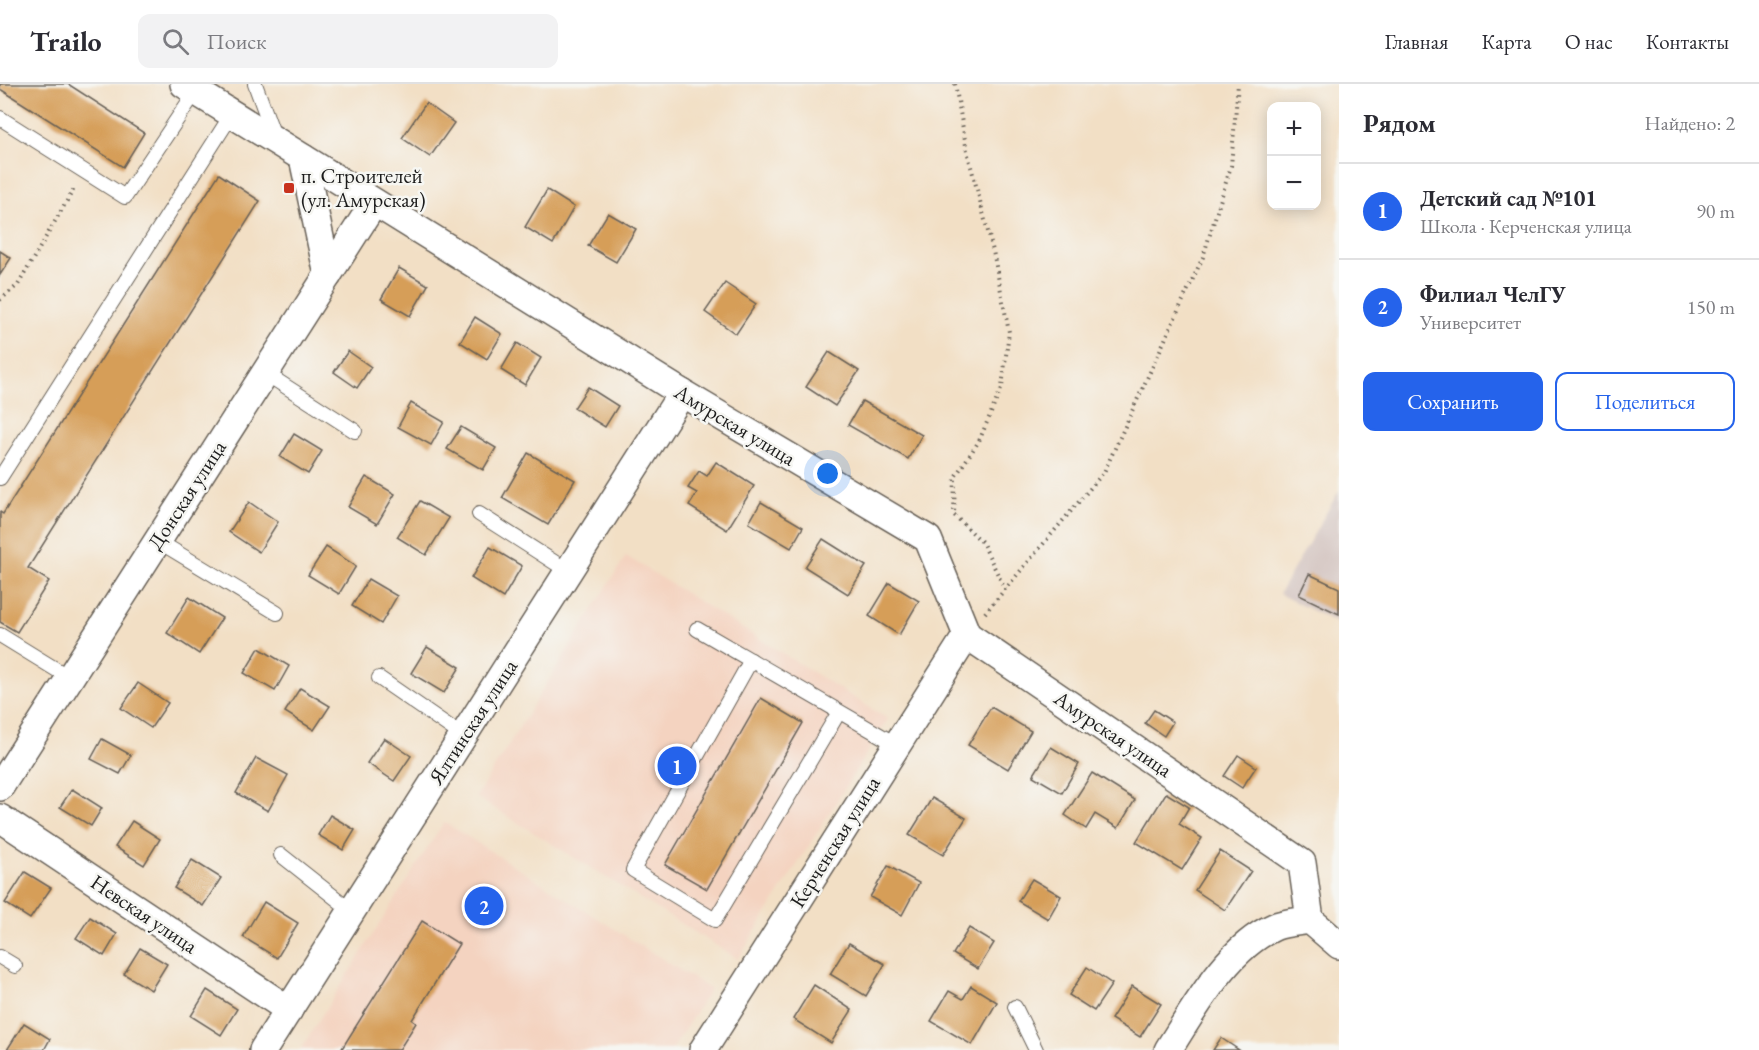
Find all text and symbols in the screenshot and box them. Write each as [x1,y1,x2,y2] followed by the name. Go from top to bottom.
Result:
[138,14,558,68] search box
[30,23,102,59] text: Trailo
[159,25,192,58] icon: search
[207,27,266,56] text: Поиск
[1384,28,1448,55] text: Главная
[1481,28,1532,55] text: Карта
[1565,28,1613,55] text: О нас
[1646,28,1729,55] text: Контакты
[1267,102,1321,210] map controls
[1267,102,1321,156] button: +
[1363,106,1436,140] text: Рядом
[1644,110,1735,136] text: Найдено: 2
[1267,156,1321,210] button: −
[301,162,426,213] place label: п. Строителей (ул. Амурская)
[282,181,296,195] marker: п. Строителей (ул. Амурская)
[1420,184,1597,213] text: Детский сад №101
[1377,198,1388,224] text: 1
[1696,198,1735,224] text: 90 m
[1420,213,1632,239] text: Школа · Керченская улица
[1420,280,1566,309] text: Филиал ЧелГУ
[1377,294,1388,320] text: 2
[1687,294,1735,320] text: 150 m
[1420,309,1521,335] text: Университет
[1363,372,1543,431] button: Сохранить
[1555,372,1735,431] button: Поделиться
[669,377,801,472] street label: Амурская улица
[141,434,232,555] street label: Донская улица
[813,459,842,488] your location
[422,654,523,790] street label: Ялтинская улица
[1048,684,1178,783] street label: Амурская улица
[658,744,696,788] pin: 1
[783,770,886,913] street label: Керченская улица
[86,868,203,960] street label: Невская улица
[464,884,504,928] pin: 2

